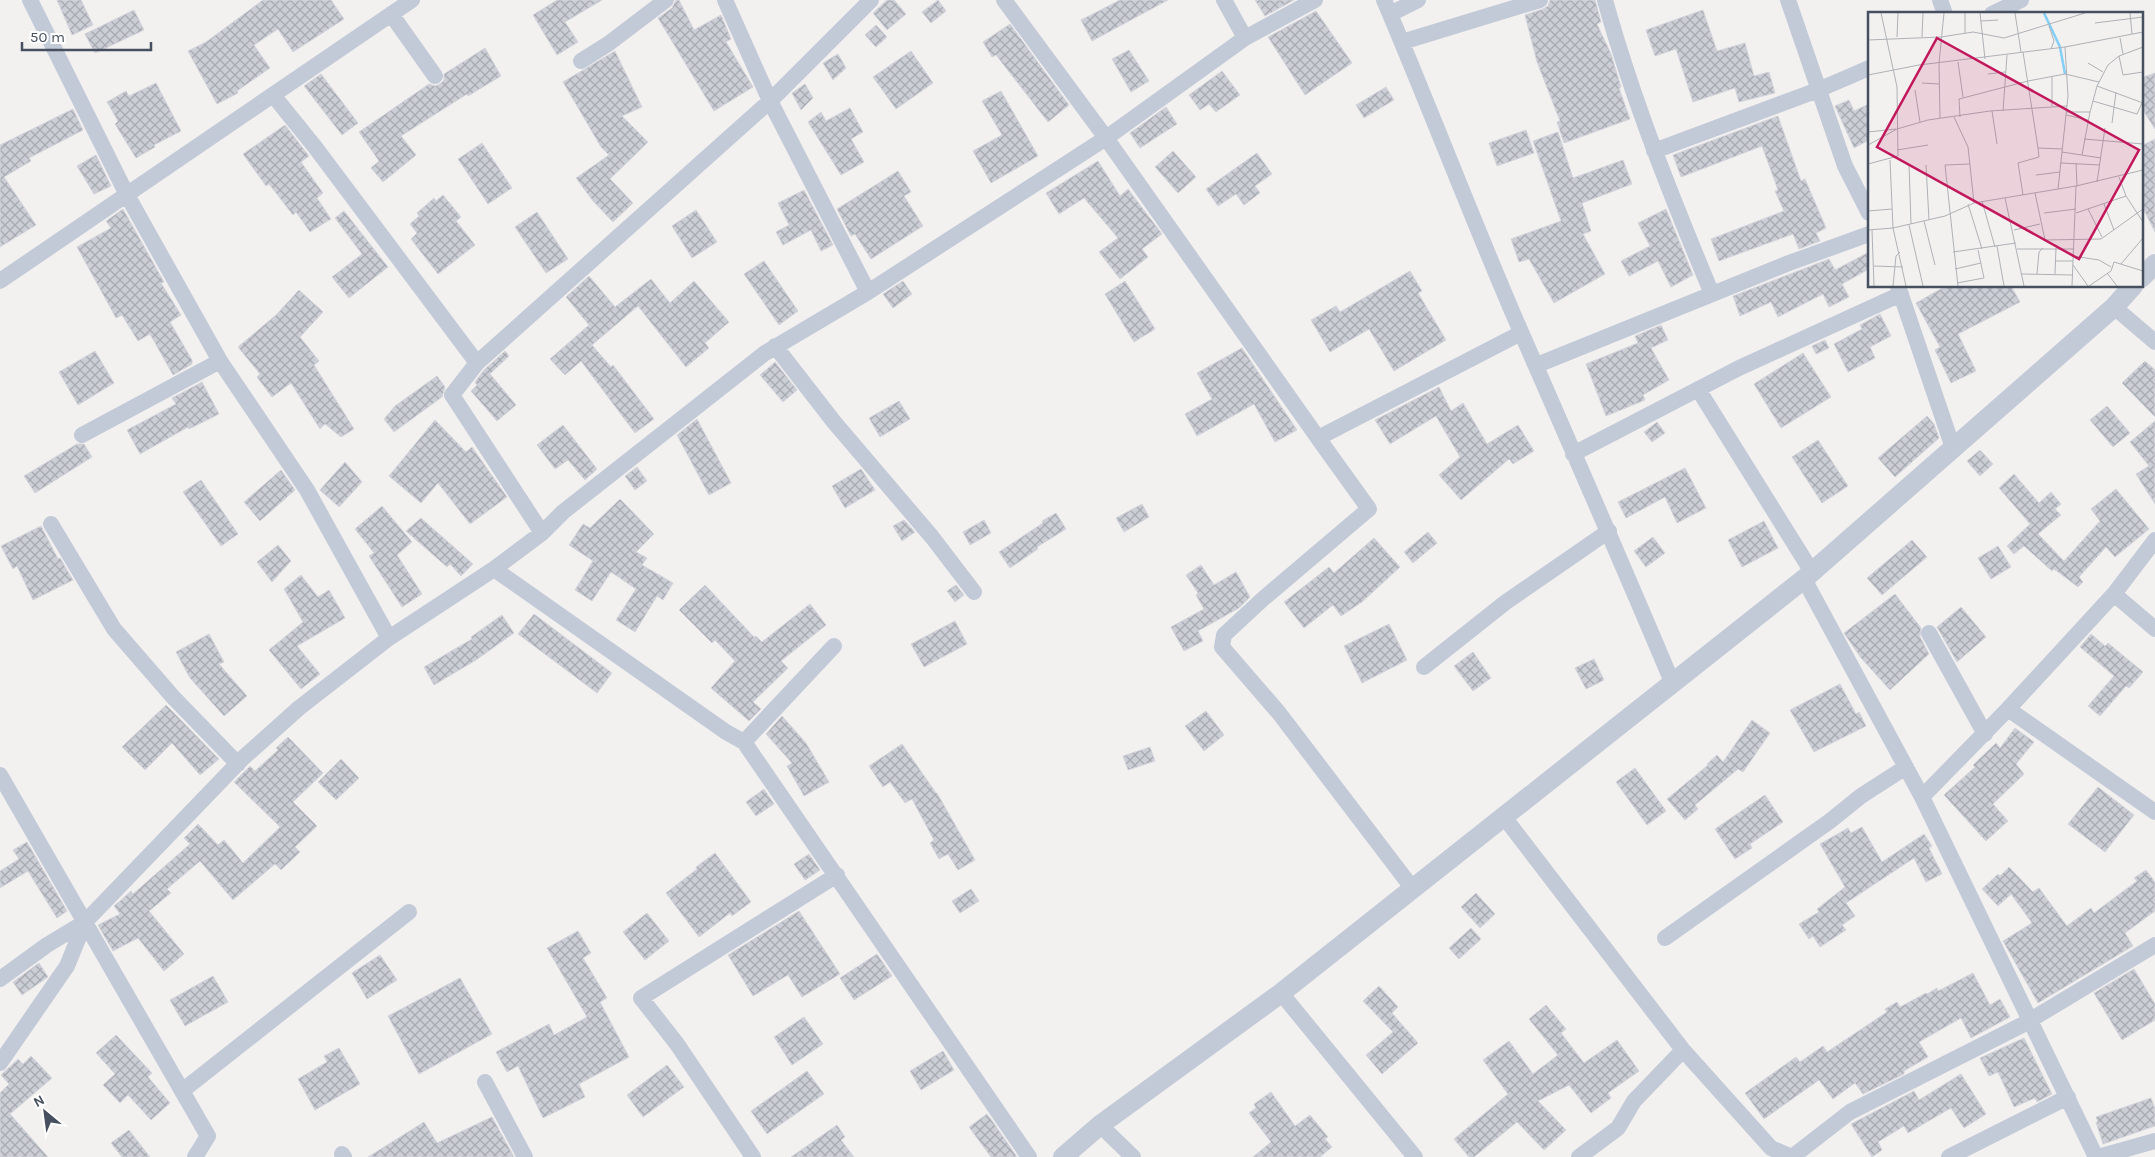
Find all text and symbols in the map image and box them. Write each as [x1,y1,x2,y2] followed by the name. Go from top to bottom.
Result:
[1868,12,2142,288] inset map
[22,20,151,52] scale bar
[30,28,65,46] text: 50 m
[20,1087,70,1137] north arrow
[30,1091,47,1111] text: N

